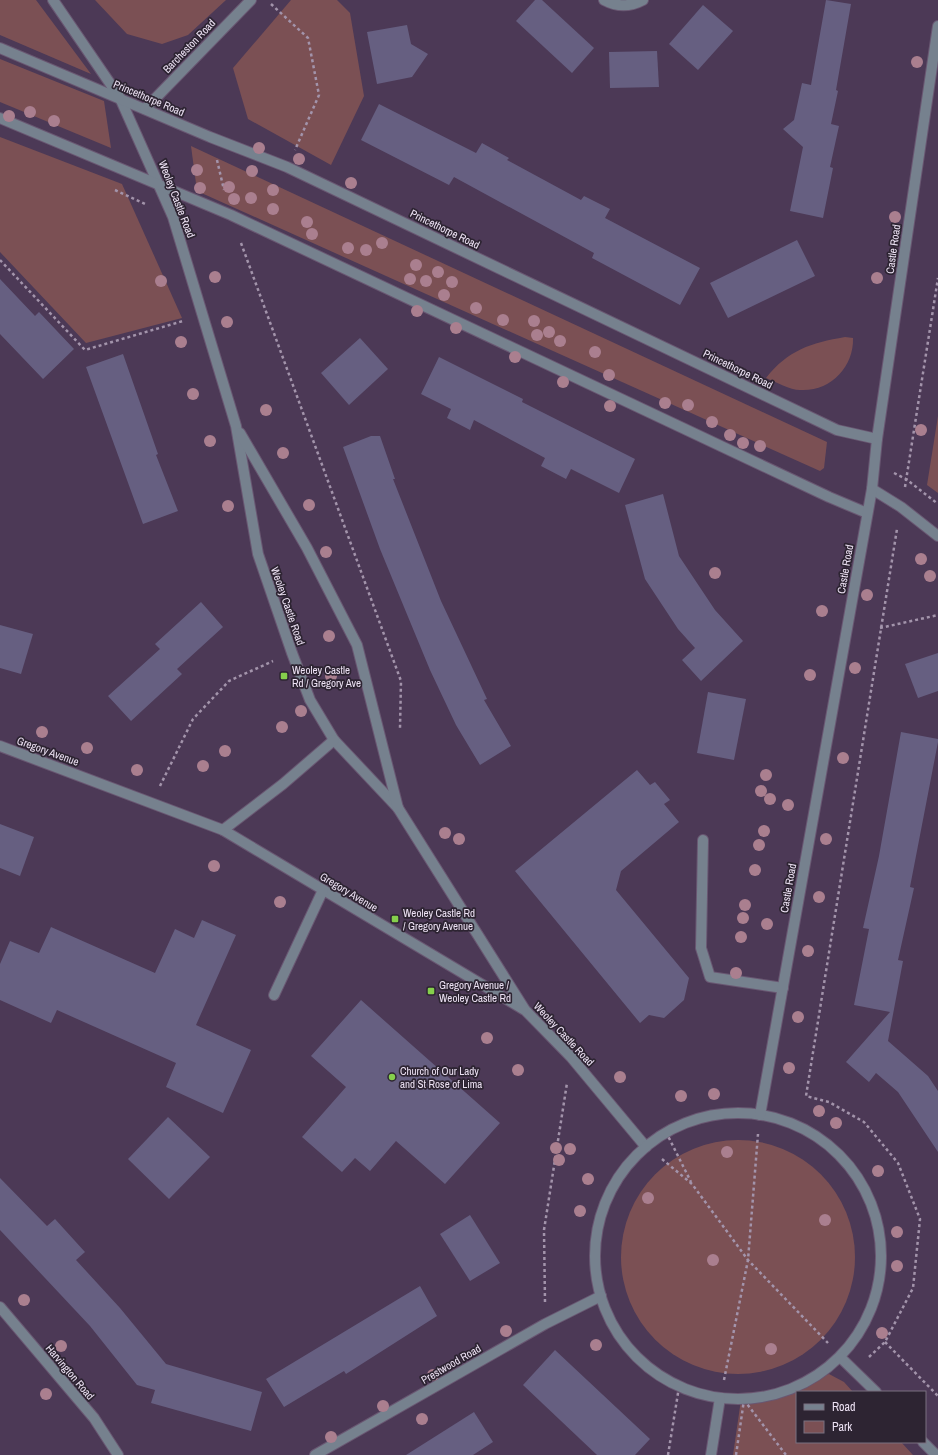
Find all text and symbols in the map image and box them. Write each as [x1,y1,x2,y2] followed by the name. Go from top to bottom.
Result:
[160,16,218,76] street label: Barcheston Road
[111,77,187,119] street label: Princethorpe Road
[156,158,198,240] street label: Weoley Castle Road
[408,206,482,252] street label: Princethorpe Road
[883,223,903,275] street label: Castle Road
[701,346,775,392] street label: Princethorpe Road
[834,543,856,595] street label: Castle Road
[268,565,308,647] street label: Weoley Castle Road
[292,663,361,690] place label: Weoley Castle Rd / Gregory Ave
[279,671,289,681] marker: Weoley Castle Rd / Gregory Ave
[15,733,81,769] street label: Gregory Avenue
[777,862,799,914] street label: Castle Road
[318,869,380,915] street label: Gregory Avenue
[403,906,475,933] place label: Weoley Castle Rd / Gregory Avenue
[390,914,400,924] marker: Weoley Castle Rd / Gregory Avenue
[439,978,511,1005] place label: Gregory Avenue / Weoley Castle Rd
[426,986,436,996] marker: Gregory Avenue / Weoley Castle Rd
[531,999,597,1069] street label: Weoley Castle Road
[400,1064,482,1091] place label: Church of Our Lady and St Rose of Lima
[387,1072,397,1082] marker: Church of Our Lady and St Rose of Lima
[43,1341,97,1403] street label: Harvington Road
[419,1341,483,1387] street label: Prestwood Road
[796,1391,926,1443] legend
[832,1399,856,1415] text: Road
[832,1419,852,1435] text: Park

